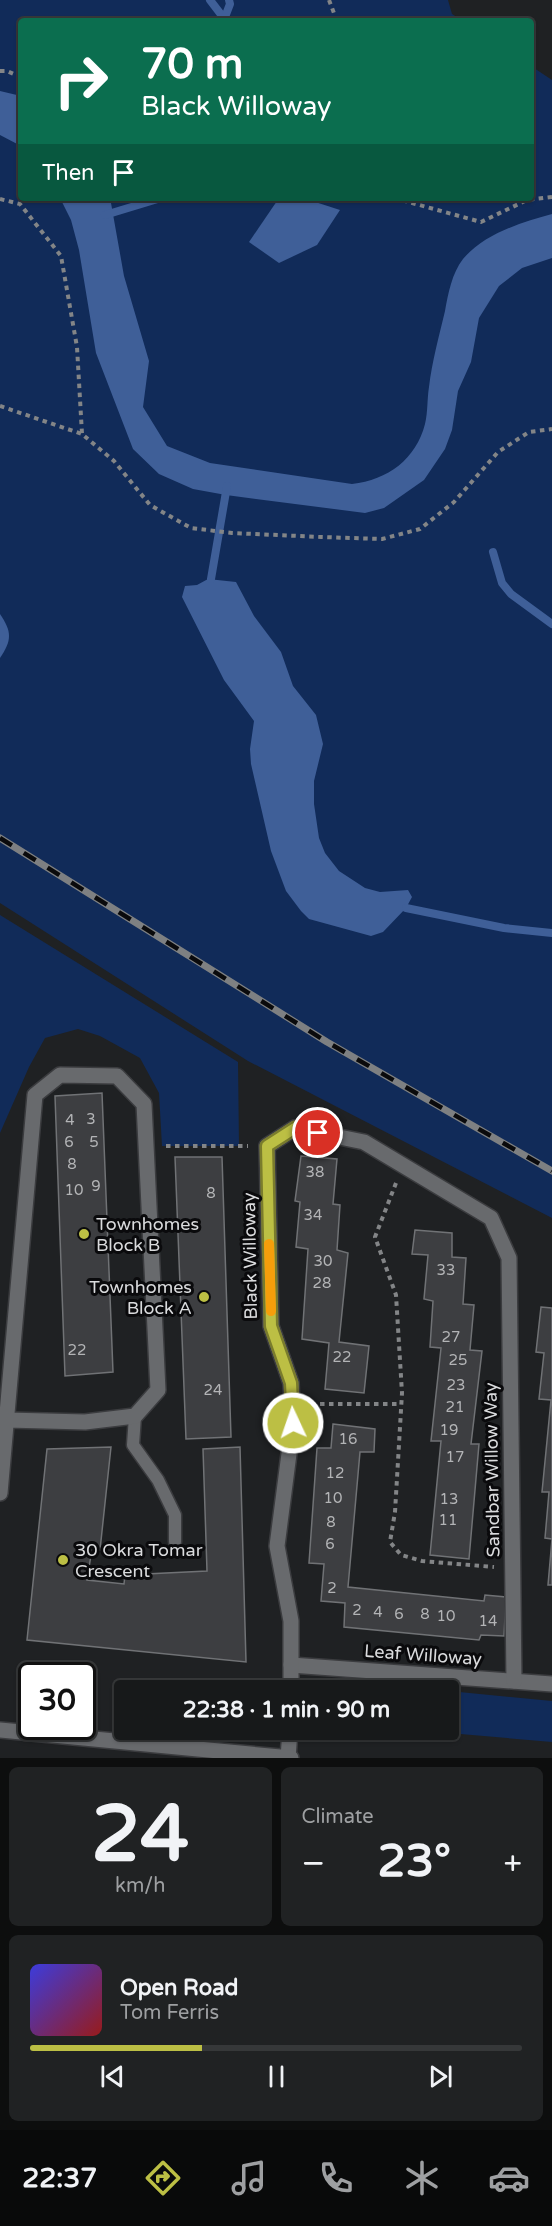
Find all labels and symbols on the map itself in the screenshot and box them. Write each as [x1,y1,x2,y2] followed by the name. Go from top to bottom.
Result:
[292,1107,343,1158] pin
[86,1110,96,1128] house number: 3
[65,1111,75,1129] house number: 4
[64,1133,74,1151] house number: 6
[89,1133,99,1151] house number: 5
[67,1155,77,1173] house number: 8
[306,1163,324,1181] house number: 38
[91,1177,101,1195] house number: 9
[65,1181,83,1199] house number: 10
[206,1184,216,1202] house number: 8
[238,1192,262,1320] street label: Black Willoway
[304,1206,322,1224] house number: 34
[96,1213,199,1256] place label: Townhomes Block B
[77,1227,91,1241] marker: Townhomes Block B
[314,1252,332,1270] house number: 30
[437,1261,455,1279] house number: 33
[313,1274,331,1292] house number: 28
[89,1276,192,1319] place label: Townhomes Block A
[197,1290,211,1304] marker: Townhomes Block A
[442,1328,460,1346] house number: 27
[68,1341,86,1359] house number: 22
[333,1348,351,1366] house number: 22
[449,1351,467,1369] house number: 25
[447,1376,465,1394] house number: 23
[204,1381,222,1399] house number: 24
[479,1382,505,1558] street label: Sandbar Willow Way
[261,1391,325,1455] position arrow
[446,1398,464,1416] house number: 21
[440,1421,458,1439] house number: 19
[339,1430,357,1448] house number: 16
[446,1448,464,1466] house number: 17
[326,1464,344,1482] house number: 12
[324,1489,342,1507] house number: 10
[440,1490,458,1508] house number: 13
[439,1511,457,1529] house number: 11
[326,1513,336,1531] house number: 8
[325,1535,335,1553] house number: 6
[75,1539,203,1582] place label: 30 Okra Tomar Crescent
[56,1553,70,1567] marker: 30 Okra Tomar Crescent
[327,1579,337,1597] house number: 2
[352,1601,362,1619] house number: 2
[373,1603,383,1621] house number: 4
[394,1605,404,1623] house number: 6
[420,1605,430,1623] house number: 8
[437,1607,455,1625] house number: 10
[479,1612,497,1630] house number: 14
[363,1640,483,1670] street label: Leaf Willoway
[18,1662,96,1740] speed limit sign: 30

